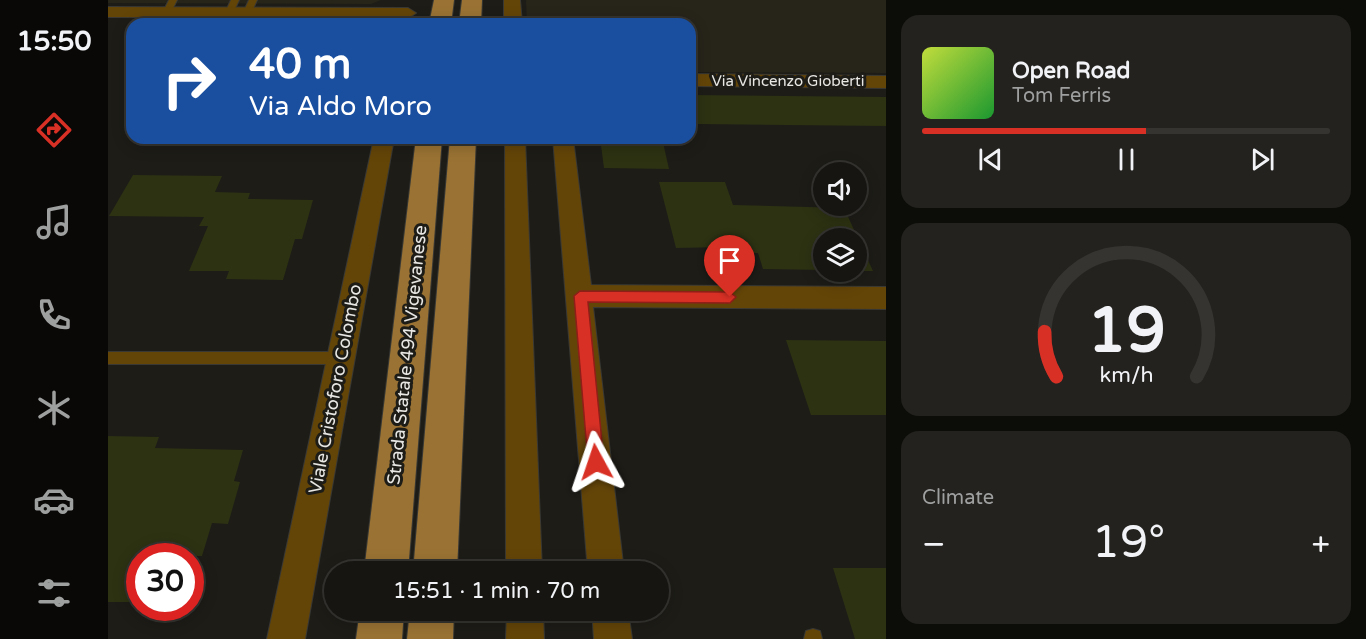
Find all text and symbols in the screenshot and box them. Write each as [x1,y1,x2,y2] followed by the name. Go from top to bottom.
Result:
[17,25,91,58] text: 15:50
[249,39,351,90] text: 40 m
[150,42,228,120] icon: right
[1012,58,1130,84] text: Open Road
[712,72,864,90] street label: Via Vincenzo Gioberti
[1012,84,1111,108] text: Tom Ferris
[249,90,432,123] text: Via Aldo Moro
[33,109,75,151] icon: directions
[974,143,1007,176] icon: previous
[1110,143,1143,176] icon: pause
[1246,143,1279,176] icon: next
[813,162,867,282] map controls
[813,162,867,216] button: sound
[33,201,75,243] icon: music
[382,224,432,486] street label: Strada Statale 494 Vigevanese
[813,228,867,282] button: layers
[704,235,755,297] pin
[713,244,746,277] icon: arrive
[304,282,366,496] street label: Viale Cristoforo Colombo
[33,294,75,336] icon: phone
[1087,294,1165,369] text: 19
[1099,362,1153,388] text: km/h
[33,387,75,429] icon: climate
[564,430,628,494] position arrow
[33,479,75,521] icon: car
[922,486,994,510] text: Climate
[1092,516,1165,570] text: 19°
[922,525,946,564] text: −
[1311,525,1330,564] text: +
[126,543,204,621] speed limit sign: 30
[33,572,75,614] icon: filters
[393,578,600,604] text: 15:51 · 1 min · 70 m

